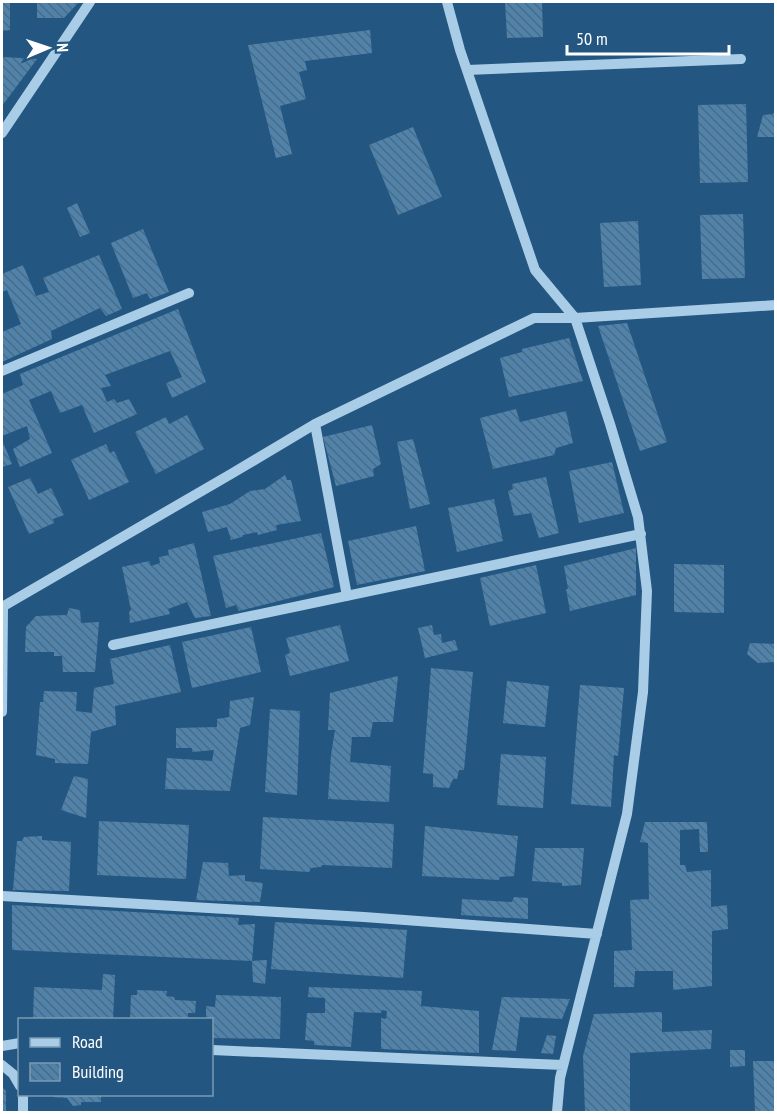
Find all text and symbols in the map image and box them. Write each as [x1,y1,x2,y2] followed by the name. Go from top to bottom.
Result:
[18,18,78,78] north arrow
[567,18,729,56] scale bar
[576,27,608,50] text: 50 m
[53,43,73,52] text: N
[18,1018,213,1096] legend
[72,1030,103,1053] text: Road
[72,1060,124,1083] text: Building

